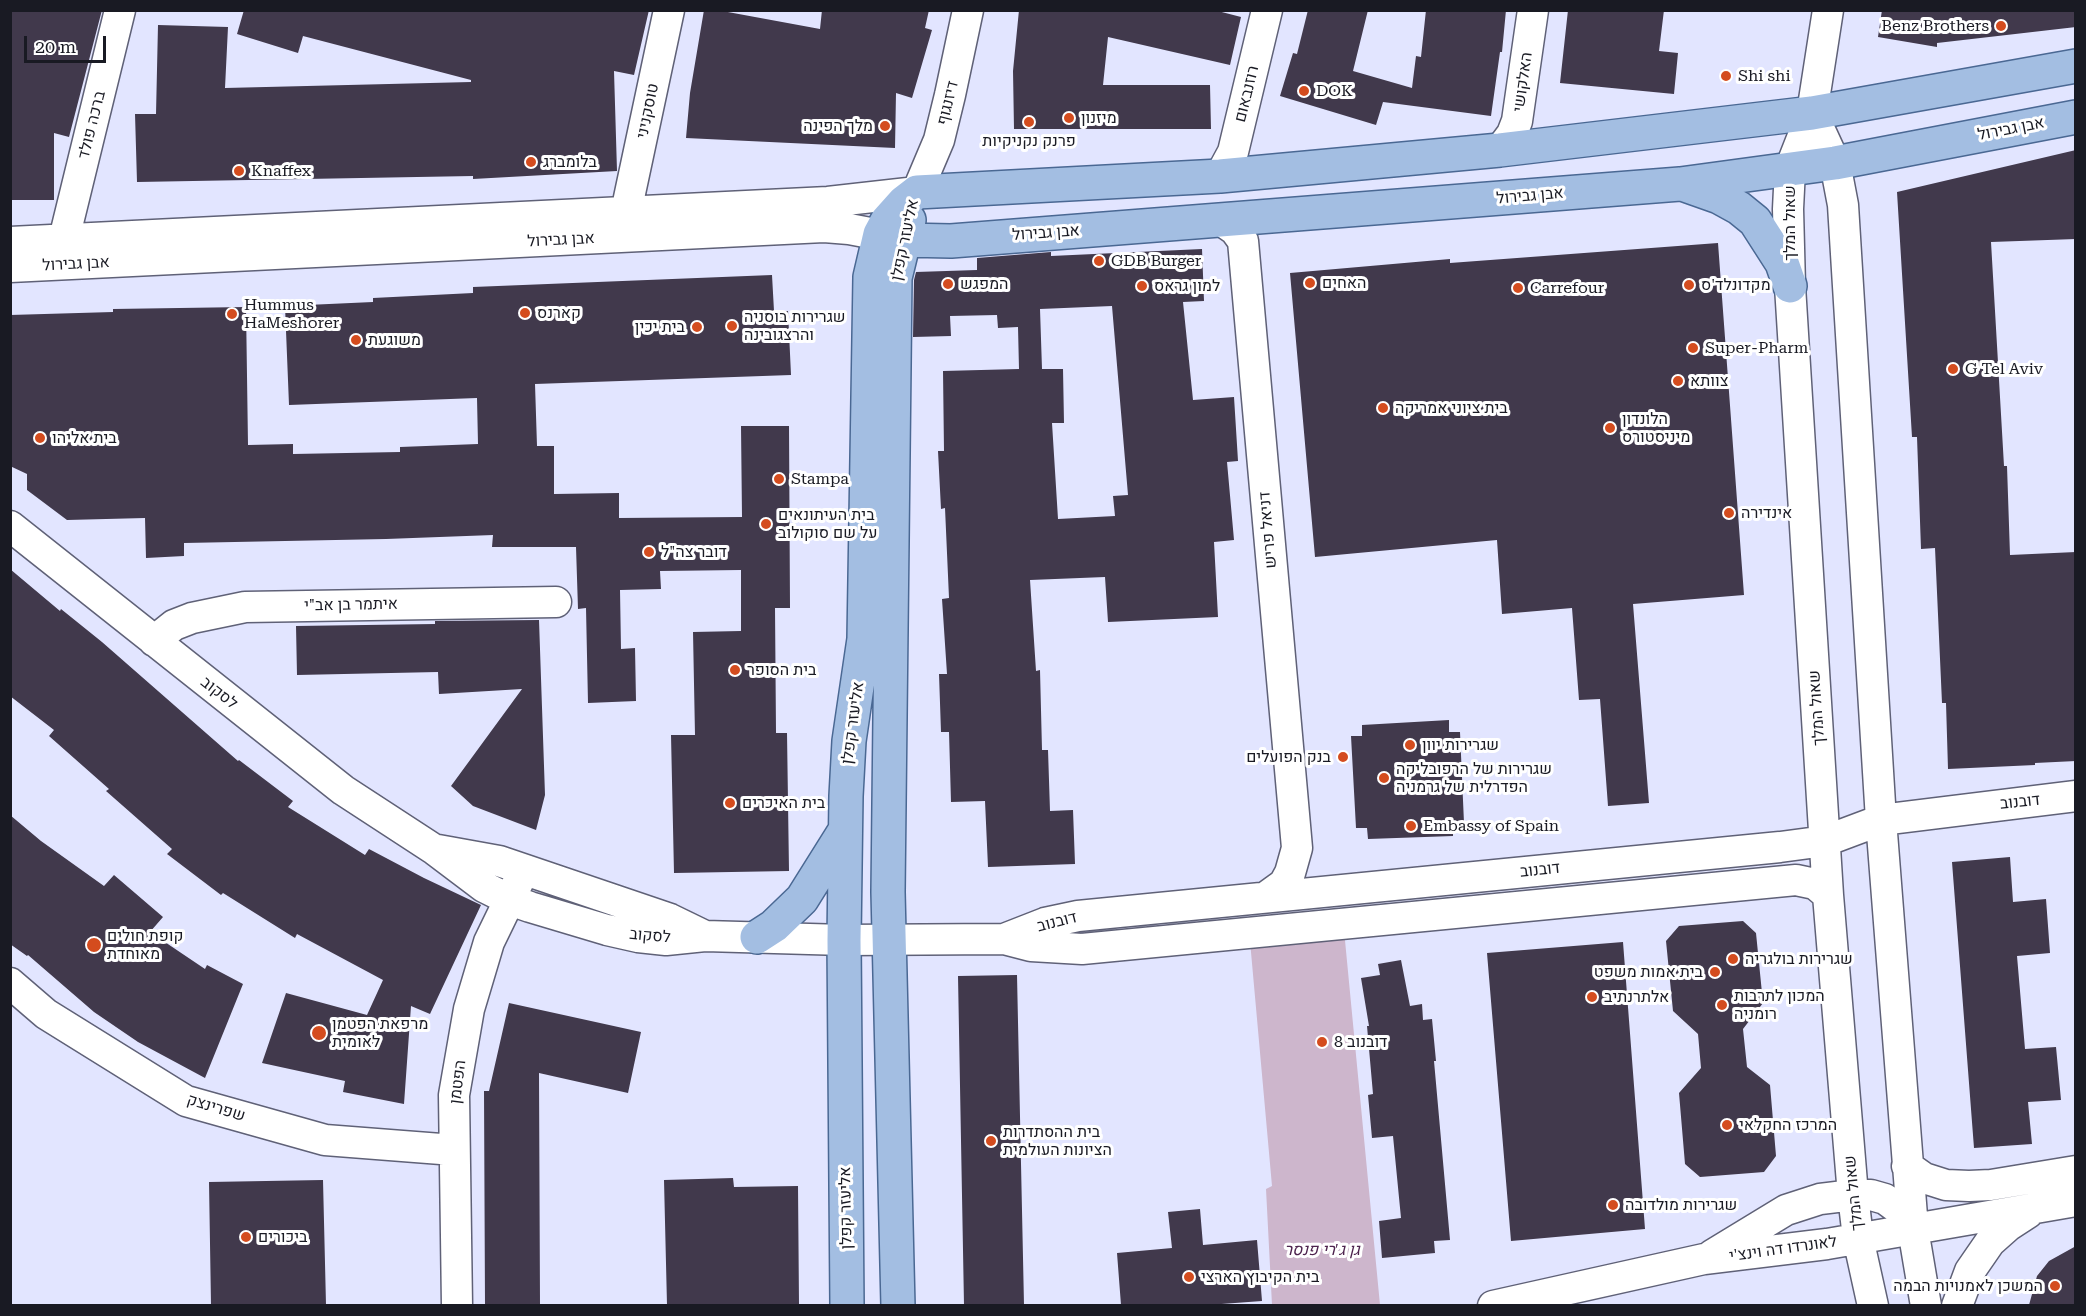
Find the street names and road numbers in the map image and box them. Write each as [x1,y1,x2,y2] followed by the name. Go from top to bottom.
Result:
[1509,51,1537,113] street label: האלקושי
[1231,64,1263,124] street label: רוזנבאום
[933,79,963,127] street label: דיזנגוף
[633,82,663,140] street label: טוסקניני
[74,89,110,161] street label: ברכה פולד
[1976,113,2046,145] street label: אבן גבירול
[1496,183,1564,209] street label: אבן גבירול
[1780,185,1800,261] street label: שאול המלך
[887,197,923,283] street label: אליעזר קפלן
[1012,221,1080,245] street label: אבן גבירול
[527,229,595,251] street label: אבן גבירול
[42,253,110,275] street label: אבן גבירול
[1255,491,1281,569] street label: דניאל פריש
[304,595,398,615] street label: איתמר בן אב"י
[1805,670,1829,746] street label: שאול המלך
[197,673,241,713] street label: לסקוב
[838,681,868,765] street label: אליעזר קפלן
[1999,790,2041,814] street label: דובנוב
[1519,858,1561,882] street label: דובנוב
[1035,908,1079,936] street label: דובנוב
[628,925,672,947] street label: לסקוב
[446,1059,470,1105] street label: הפטמן
[185,1090,247,1126] street label: שפרינצק
[1840,1154,1868,1232] street label: שאול המלך
[836,1166,856,1250] street label: אליעזר קפלן
[1728,1232,1838,1266] street label: לאונרדו דה וינצ'י

